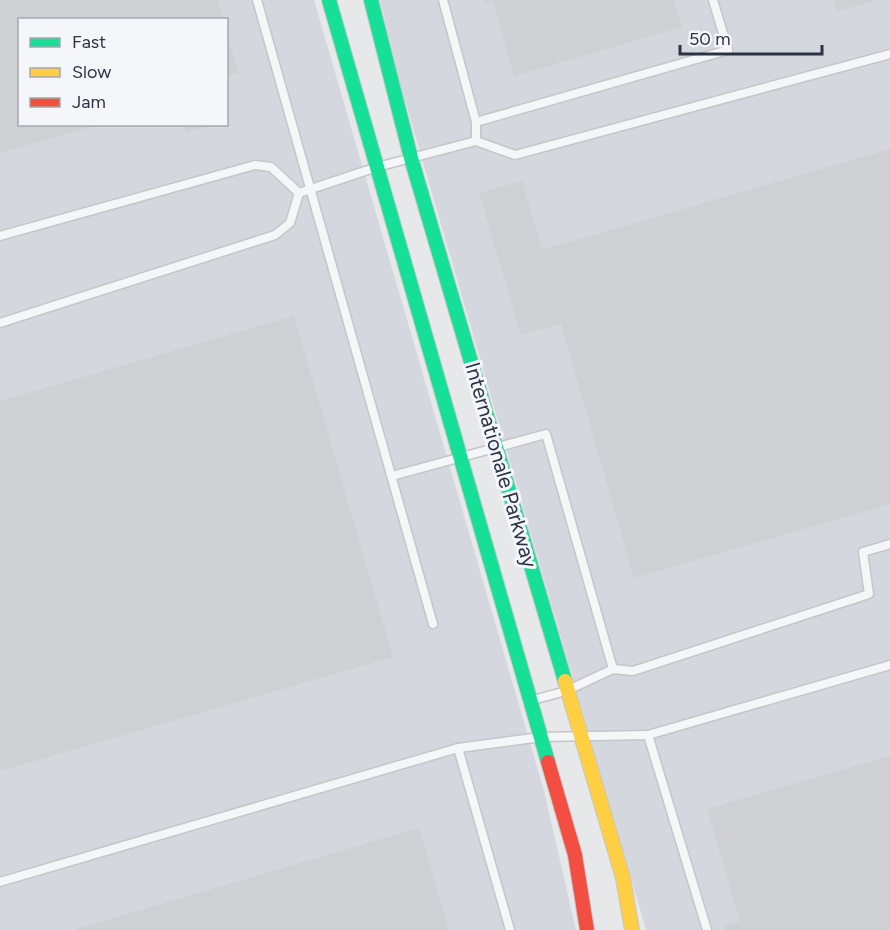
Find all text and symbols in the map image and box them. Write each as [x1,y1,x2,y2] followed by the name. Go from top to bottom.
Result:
[18,18,228,126] legend
[680,18,822,56] scale bar
[689,28,731,50] text: 50 m
[72,31,106,53] text: Fast
[72,61,111,83] text: Slow
[72,91,106,113] text: Jam
[460,359,543,571] street label: Internationale Parkway

